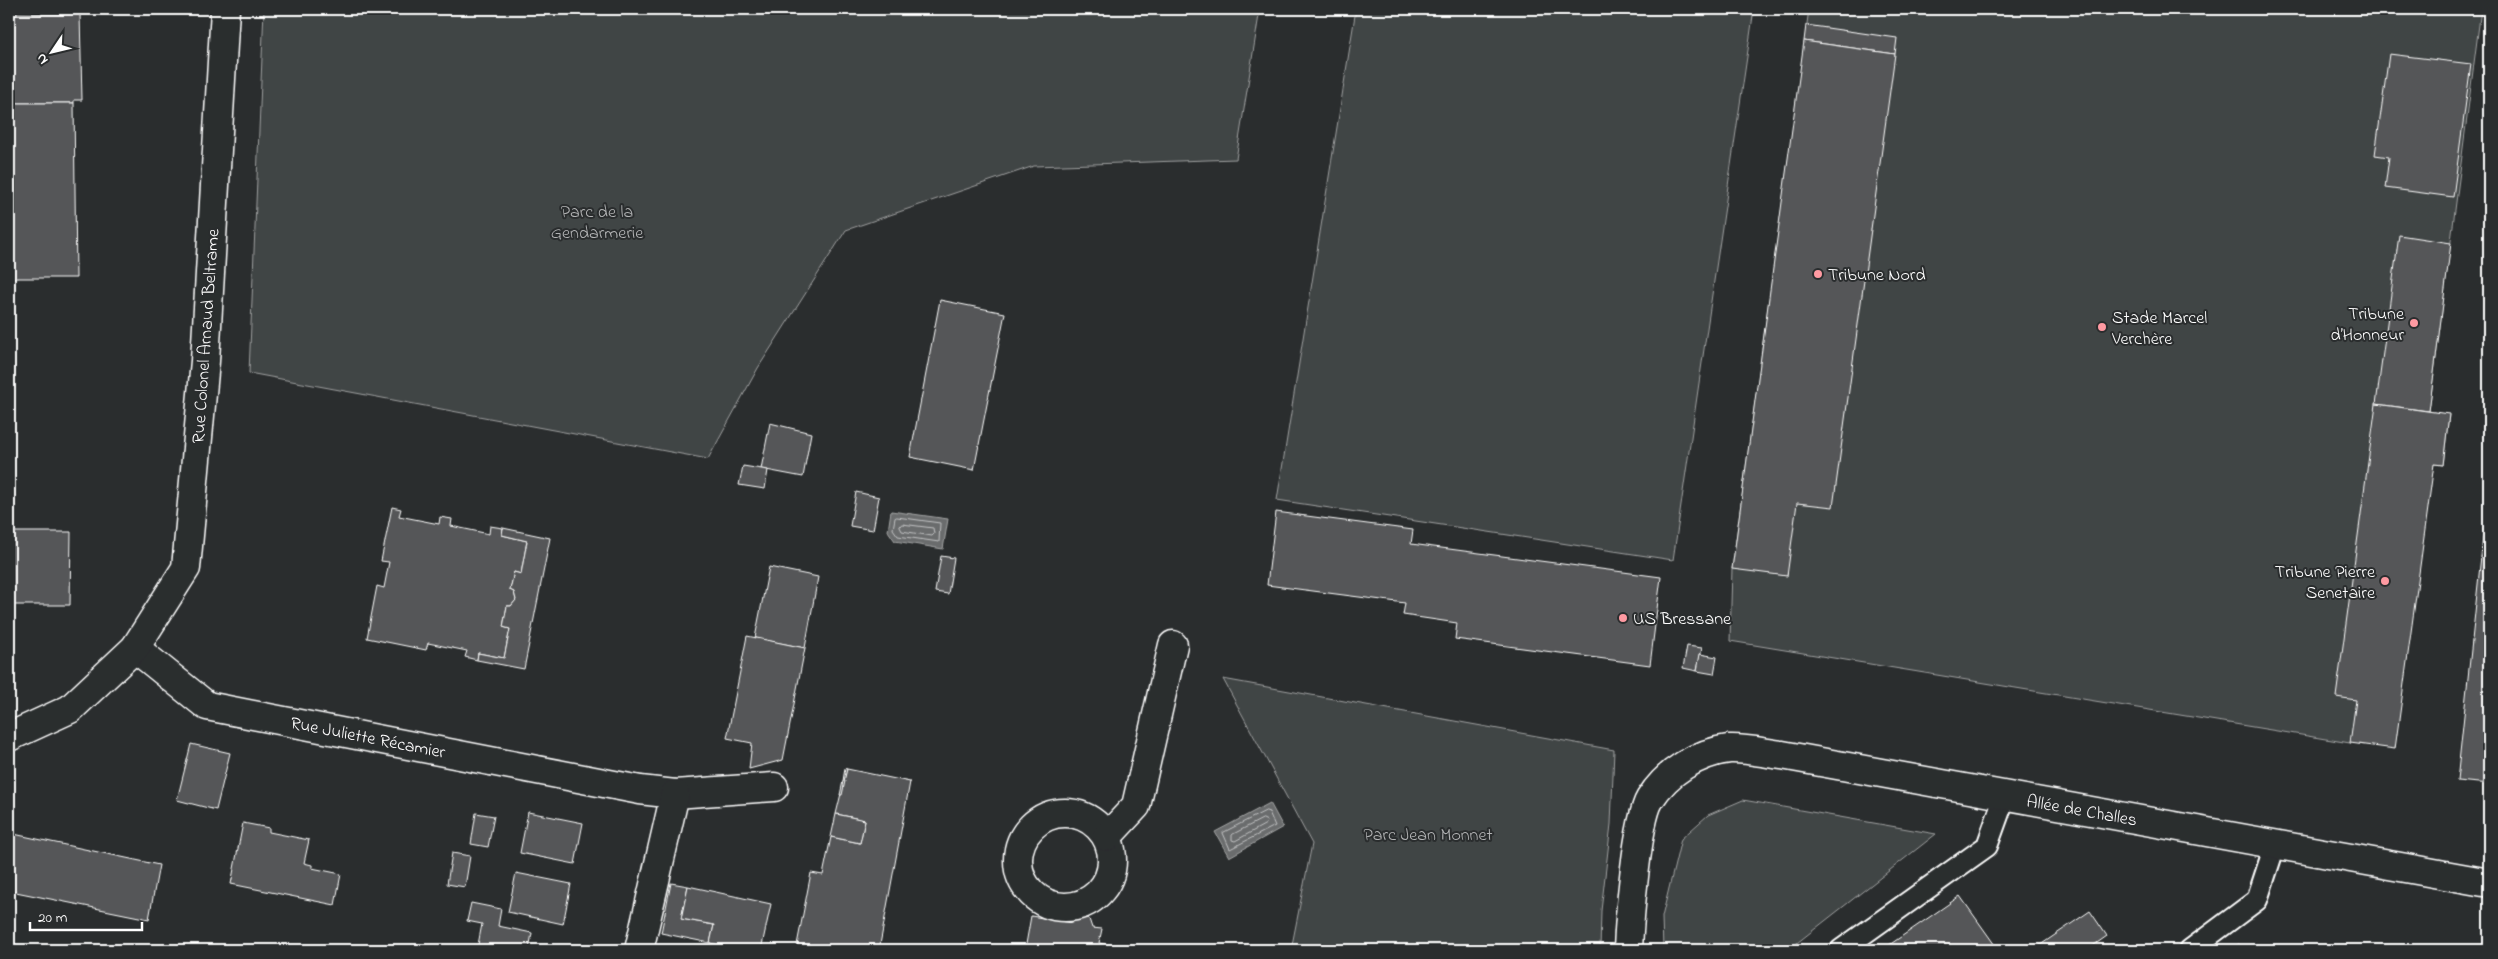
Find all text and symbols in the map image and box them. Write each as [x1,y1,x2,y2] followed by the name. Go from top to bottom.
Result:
[28,28,78,78] north arrow
[31,49,54,68] text: N
[551,200,644,247] park label: Parc de la Gendarmerie
[187,227,228,444] street label: Rue Colonel Arnaud Beltrame
[1828,263,1926,289] place label: Tribune Nord
[1812,268,1824,280] marker: Tribune Nord
[2331,302,2405,349] place label: Tribune d’Honneur
[2111,306,2207,353] place label: Stade Marcel Verchère
[2408,317,2420,329] marker: Tribune d’Honneur
[2096,321,2108,333] marker: Stade Marcel Verchère
[2275,560,2376,607] place label: Tribune Pierre Senetaire
[2379,575,2391,587] marker: Tribune Pierre Senetaire
[1633,607,1732,633] place label: US Bressane
[1617,612,1629,624] marker: US Bressane
[288,711,448,767] street label: Rue Juliette Récamier
[2024,789,2139,834] street label: Allée de Challes
[1363,823,1493,849] park label: Parc Jean Monnet
[30,899,142,931] scale bar
[38,907,68,929] text: 20 m

